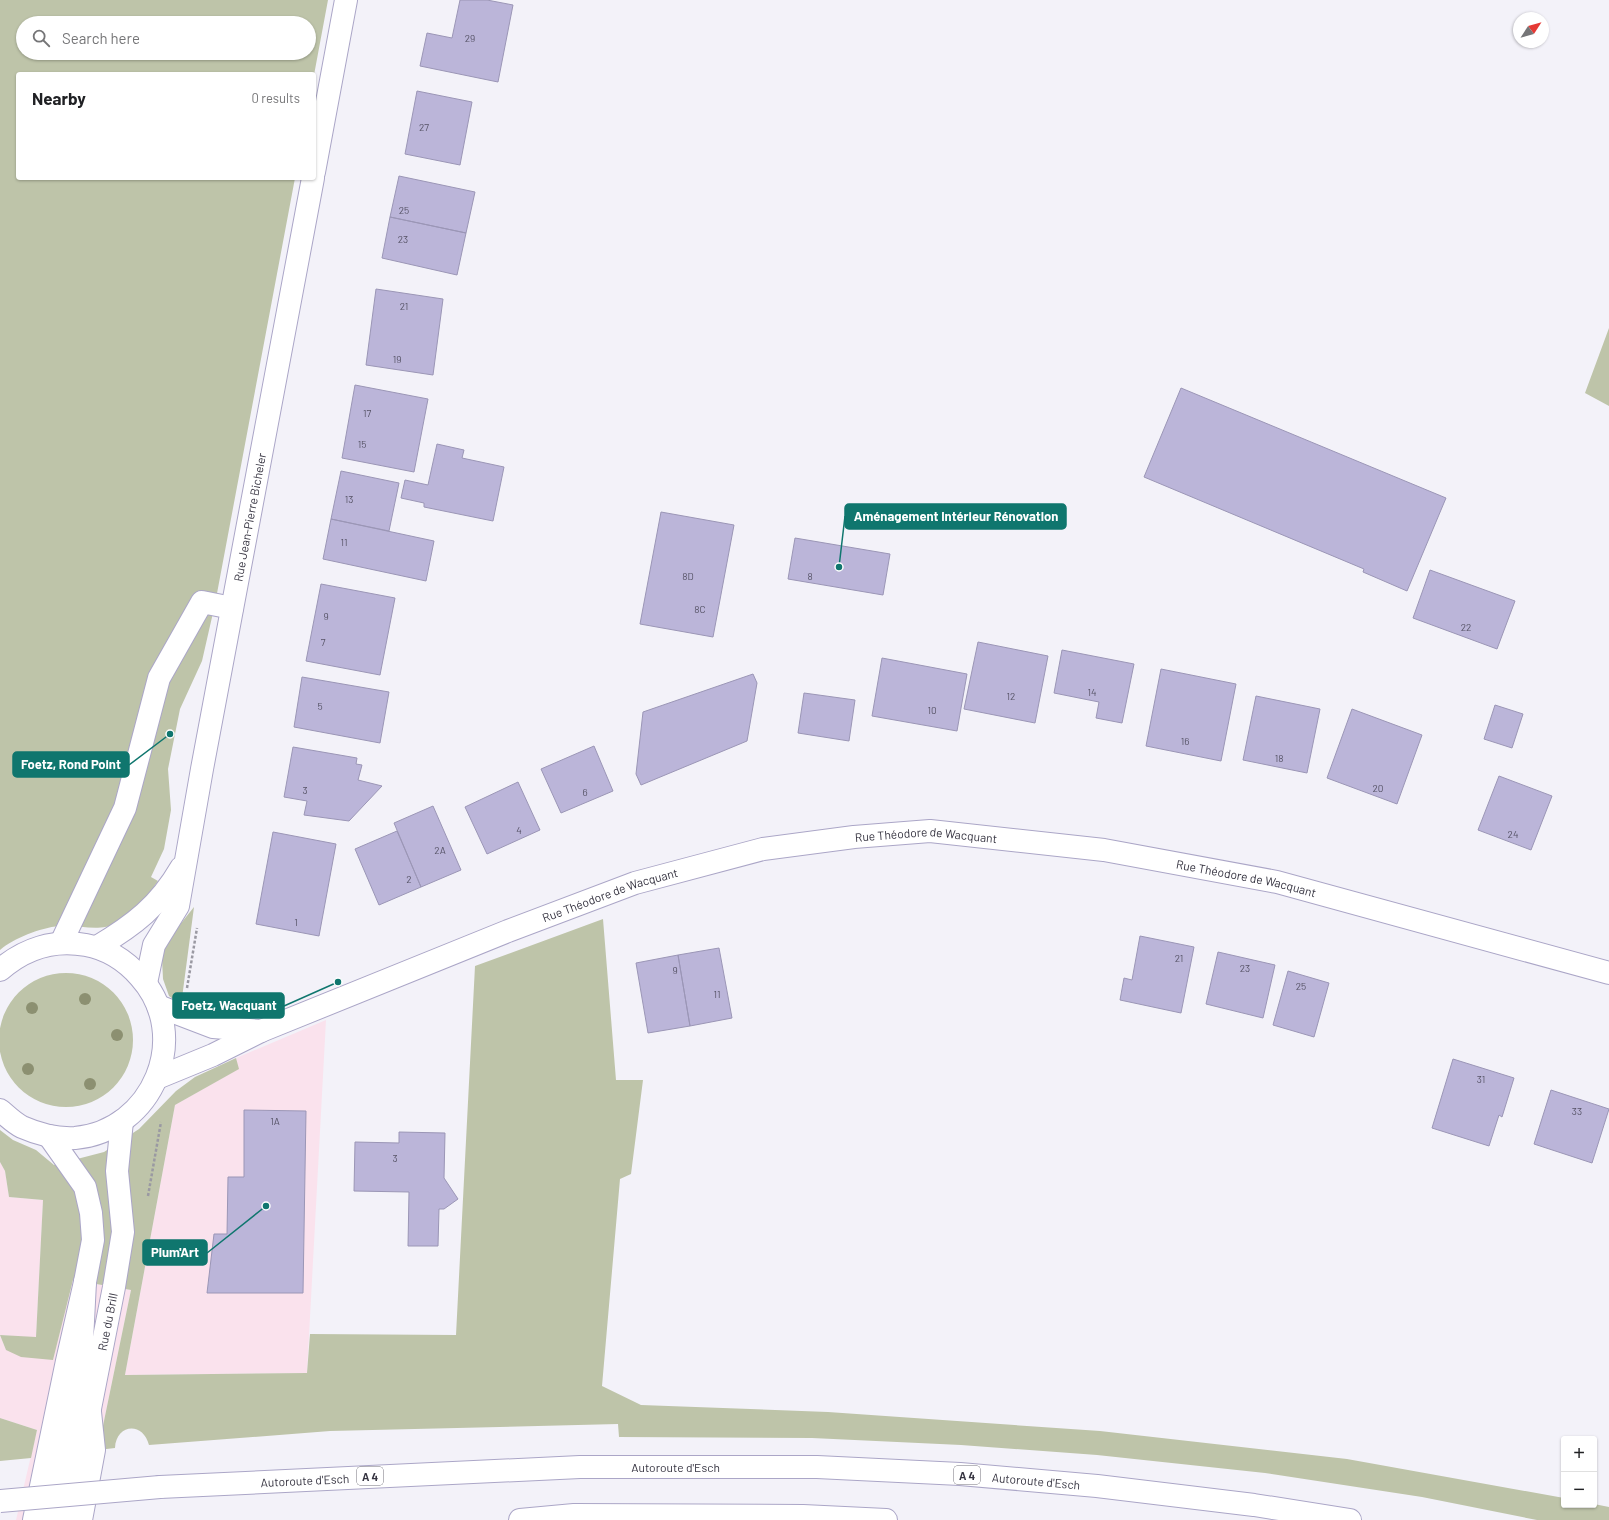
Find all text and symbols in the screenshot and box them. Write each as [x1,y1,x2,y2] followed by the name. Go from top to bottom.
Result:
[1513,12,1549,48] north arrow
[16,16,316,60] search box
[30,27,52,49] icon: search
[62,29,140,47] text: Search here
[465,32,475,44] house number: 29
[32,88,86,108] text: Nearby
[251,90,300,106] text: 0 results
[419,121,429,133] house number: 27
[399,204,409,216] house number: 25
[398,233,408,245] house number: 23
[400,300,408,312] house number: 21
[393,353,401,365] house number: 19
[363,407,371,419] house number: 17
[358,438,366,450] house number: 15
[230,451,268,582] street label: Rue Jean-Pierre Bicheler
[345,493,353,505] house number: 13
[845,504,1066,529] callout: Aménagement Intérieur Rénovation
[854,508,1058,524] text: Aménagement Intérieur Rénovation
[340,536,348,548] house number: 11
[682,570,694,582] house number: 8D
[807,570,813,582] house number: 8
[694,603,706,615] house number: 8C
[323,610,329,622] house number: 9
[1461,621,1471,633] house number: 22
[321,636,326,648] house number: 7
[1087,686,1097,698] house number: 14
[1007,690,1015,702] house number: 12
[317,700,323,712] house number: 5
[927,704,937,716] house number: 10
[1181,735,1189,747] house number: 16
[13,752,129,777] callout: Foetz, Rond Point
[1275,752,1283,764] house number: 18
[21,756,121,772] text: Foetz, Rond Point
[1372,782,1384,794] house number: 20
[302,784,308,796] house number: 3
[582,786,588,798] house number: 6
[516,824,522,836] house number: 4
[854,824,998,845] street label: Rue Théodore de Wacquant
[1508,828,1518,840] house number: 24
[434,844,446,856] house number: 2A
[1175,857,1318,899] street label: Rue Théodore de Wacquant
[540,865,679,924] street label: Rue Théodore de Wacquant
[406,873,412,885] house number: 2
[294,916,298,928] house number: 1
[1175,952,1183,964] house number: 21
[1240,962,1250,974] house number: 23
[672,964,678,976] house number: 9
[1296,980,1306,992] house number: 25
[713,988,721,1000] house number: 11
[173,993,284,1018] callout: Foetz, Wacquant
[181,997,277,1013] text: Foetz, Wacquant
[1477,1073,1485,1085] house number: 31
[1572,1105,1582,1117] house number: 33
[270,1115,280,1127] house number: 1A
[392,1152,398,1164] house number: 3
[143,1240,207,1265] callout: Plum'Art
[151,1244,199,1260] text: Plum'Art
[95,1292,120,1352] street label: Rue du Brill
[1561,1436,1597,1508] map controls
[1561,1436,1597,1472] button: +
[631,1460,720,1474] street label: Autoroute d'Esch
[954,1466,980,1484] road number: A 4
[357,1467,383,1485] road number: A 4
[991,1470,1081,1492] street label: Autoroute d'Esch
[260,1471,349,1489] street label: Autoroute d'Esch
[1561,1472,1597,1508] button: −

